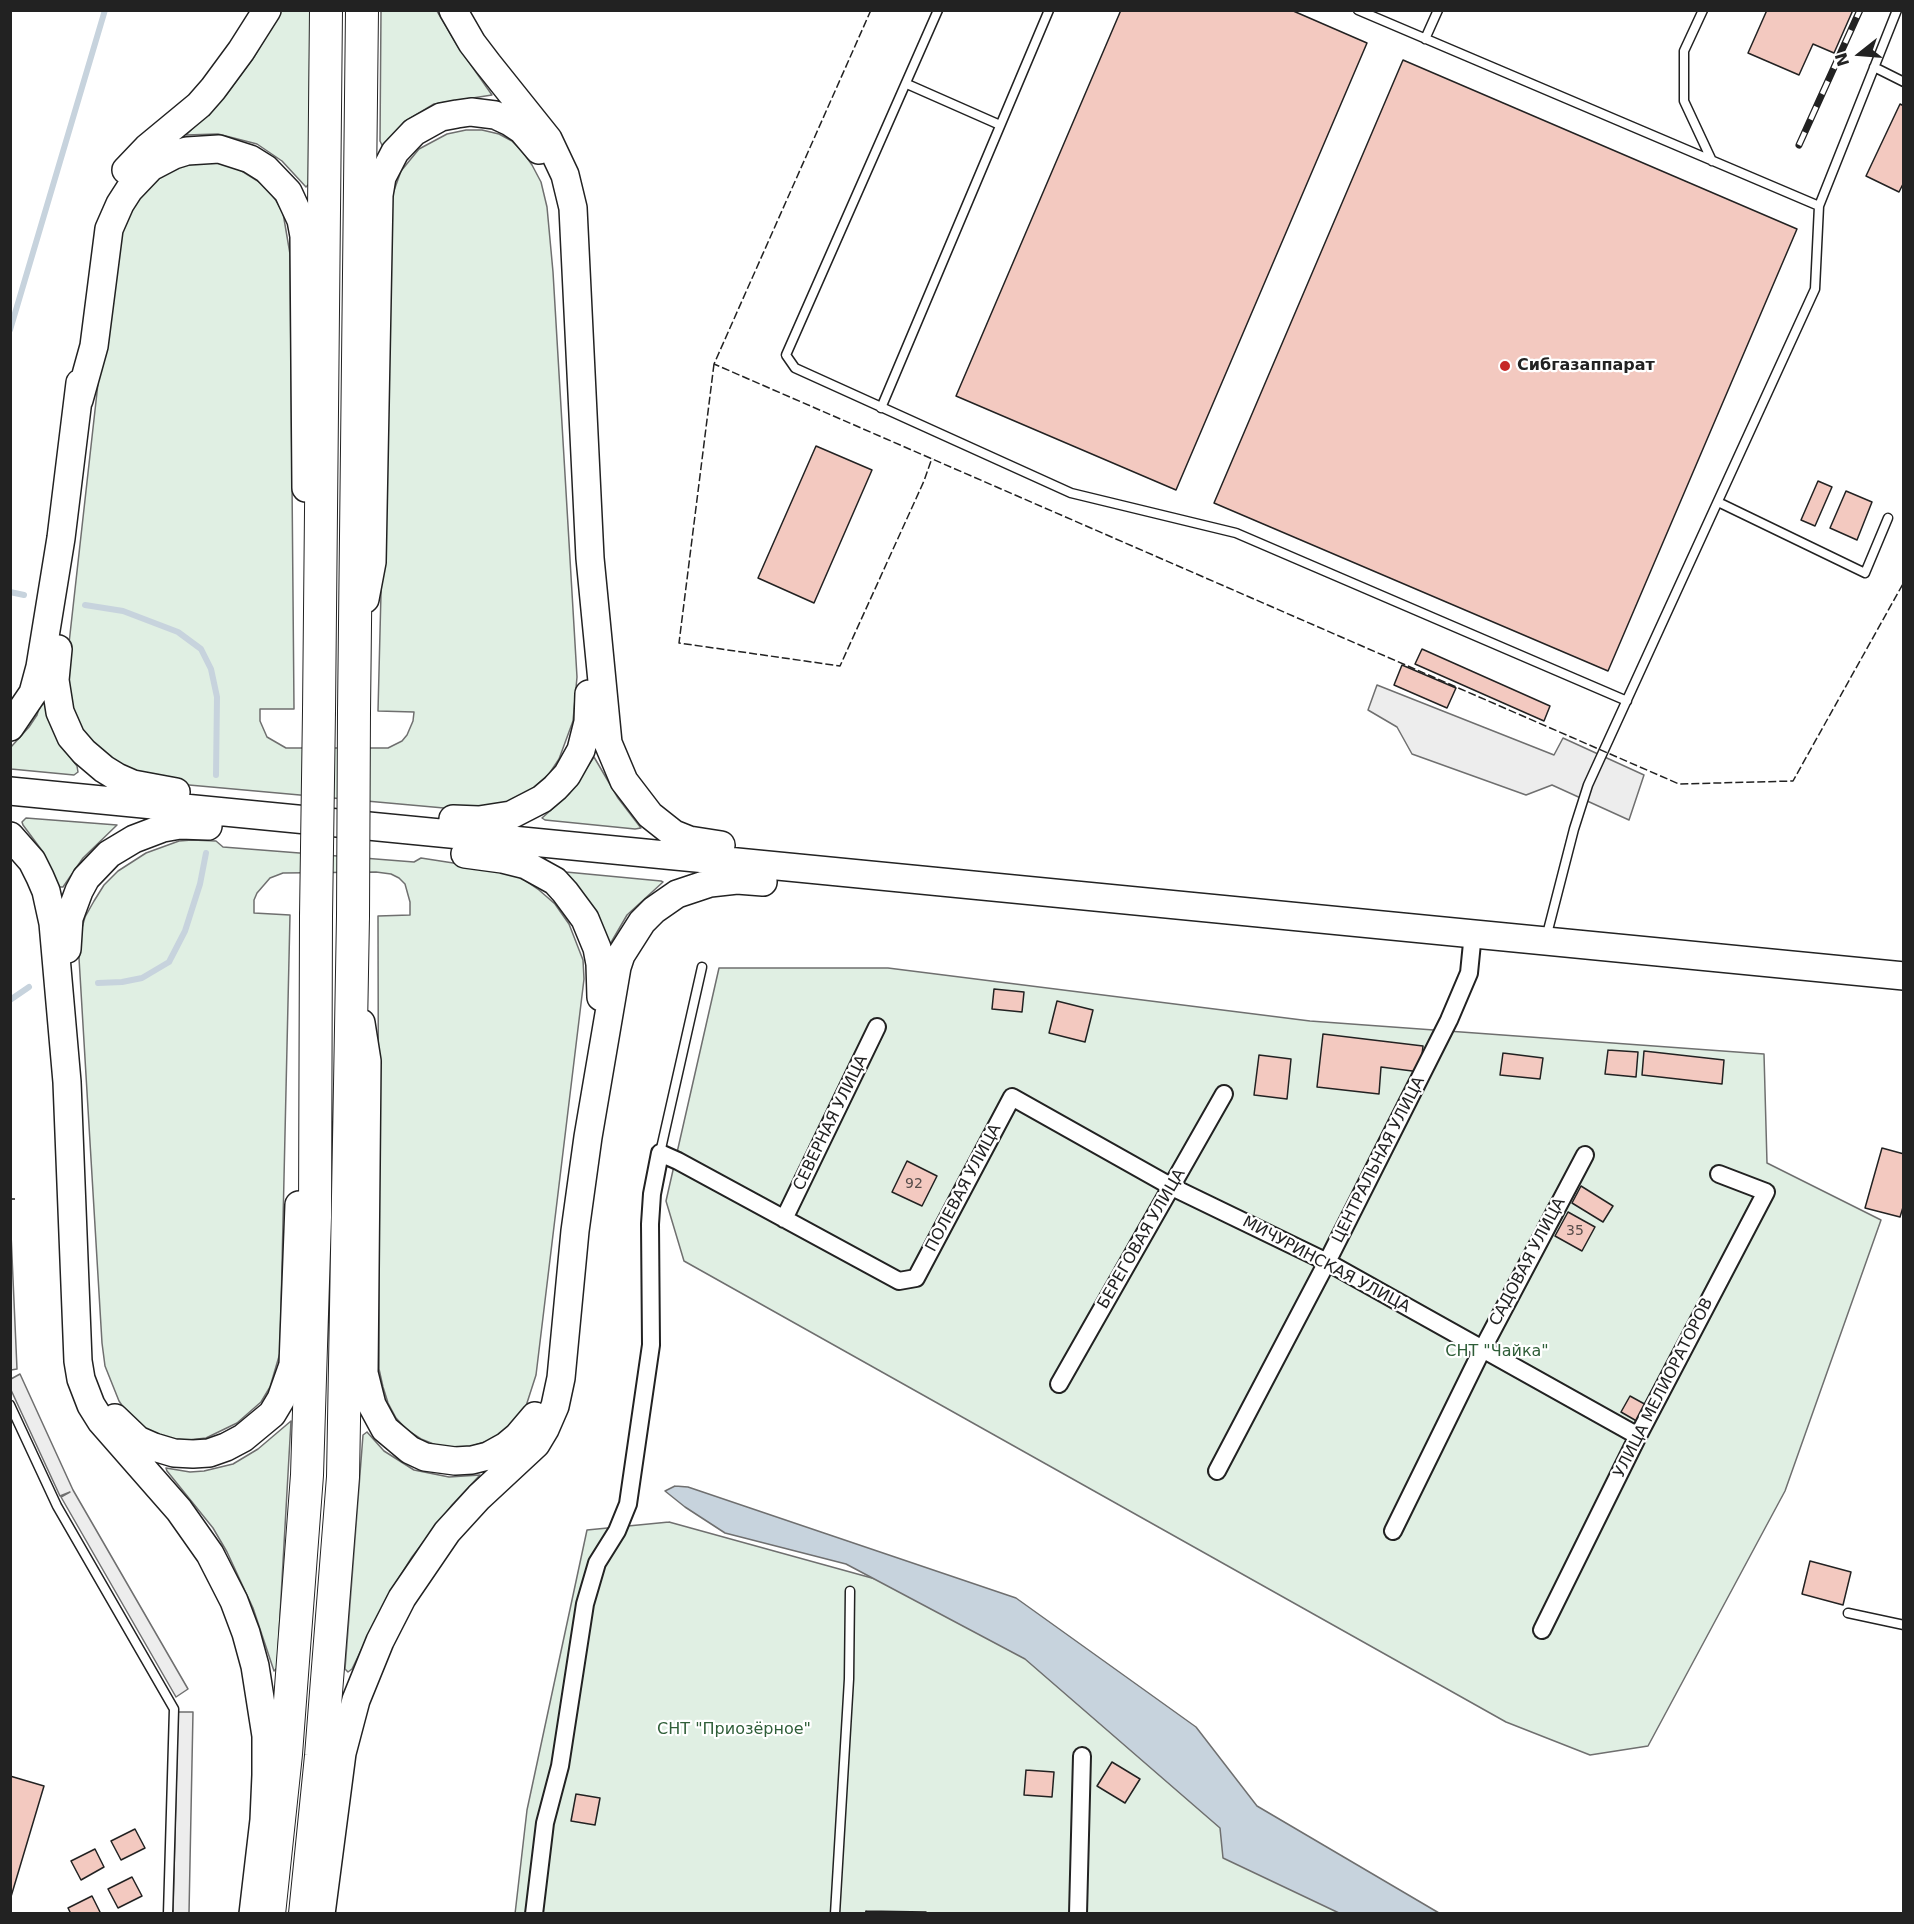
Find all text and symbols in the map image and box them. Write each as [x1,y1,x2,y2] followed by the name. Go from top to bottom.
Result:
[1830,24,1890,84] north arrow
[1831,50,1853,69] text: N
[1517,356,1655,376] place label: Сибгазаппарат
[1498,359,1512,373] marker: Сибгазаппарат
[790,1052,872,1194] street label: СЕВЕРНАЯ УЛИЦА
[1329,1074,1429,1246] street label: ЦЕНТРАЛЬНАЯ УЛИЦА
[922,1121,1006,1255] street label: ПОЛЕВАЯ УЛИЦА
[1094,1166,1190,1312] street label: БЕРЕГОВАЯ УЛИЦА
[905,1176,923,1192] house number: 92
[1486,1195,1570,1329] street label: САДОВАЯ УЛИЦА
[1239,1213,1413,1317] street label: МИЧУРИНСКАЯ УЛИЦА
[1566,1223,1584,1239] house number: 35
[1610,1295,1718,1481] street label: УЛИЦА МЕЛИОРАТОРОВ
[1445,1342,1549,1362] park label: СНТ "Чайка"
[657,1720,811,1740] park label: СНТ "Приозёрное"

